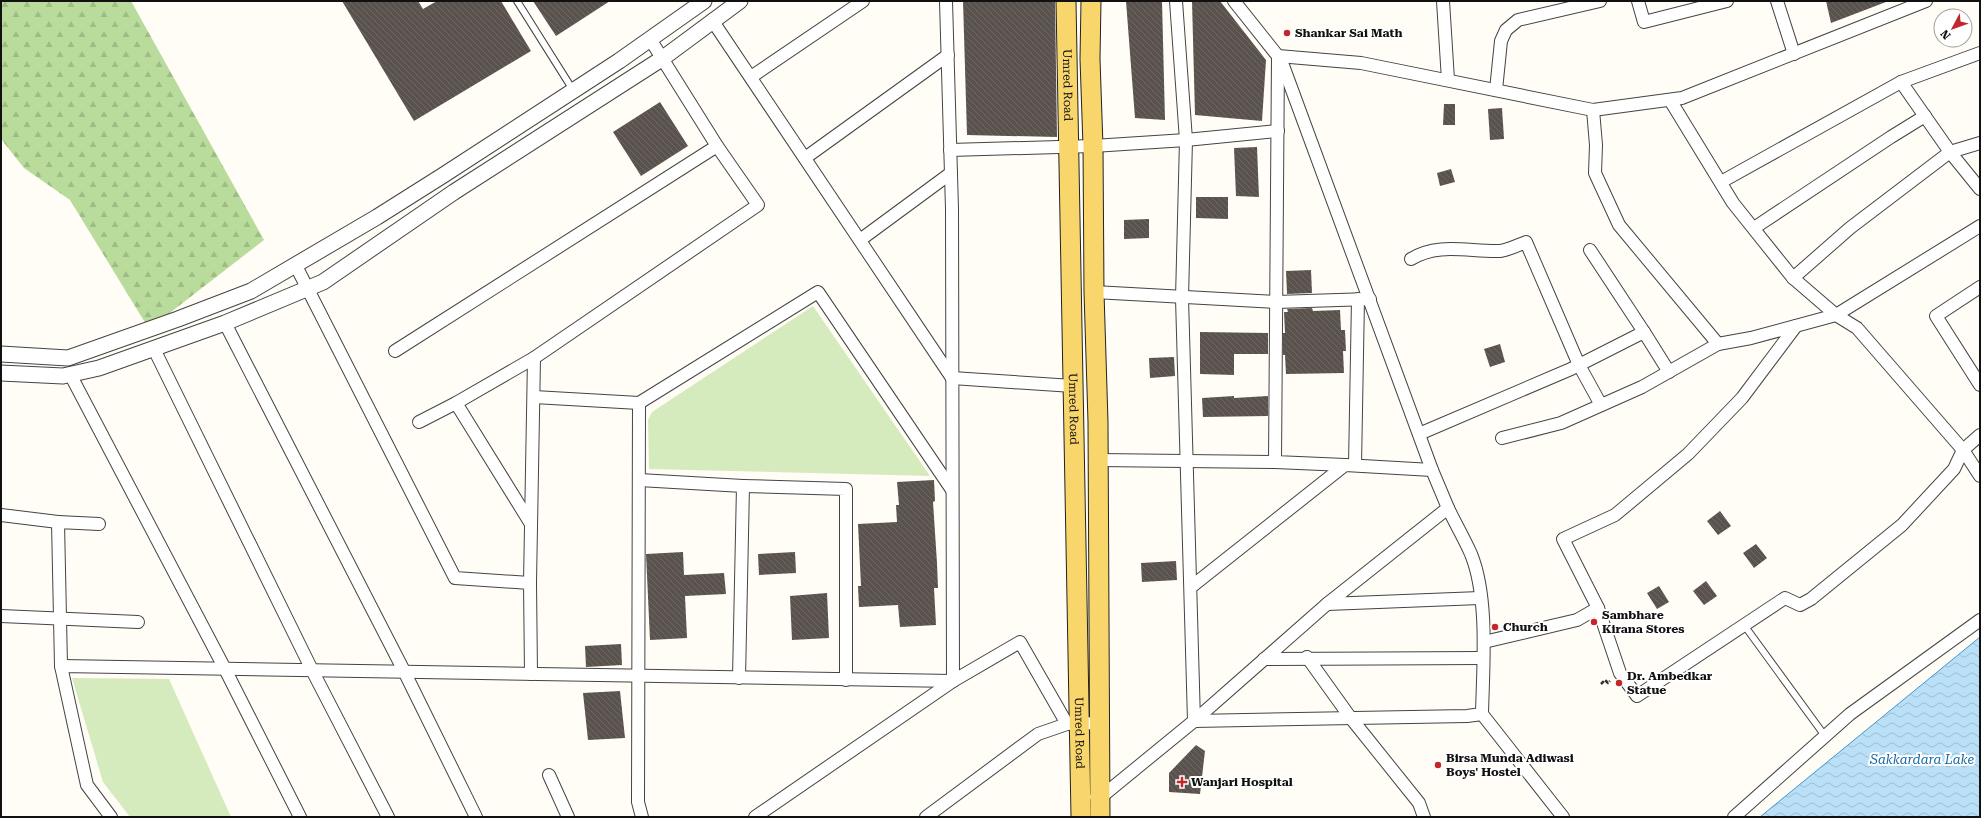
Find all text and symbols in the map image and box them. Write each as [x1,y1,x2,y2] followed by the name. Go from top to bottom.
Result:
[1933,8,1973,48] north arrow
[1295,26,1402,40] place label: Shankar Sai Math
[1938,26,1954,42] text: N
[1282,28,1292,38] marker: Shankar Sai Math
[1060,49,1075,121] street label: Umred Road
[1066,373,1081,445] street label: Umred Road
[1602,608,1685,636] place label: Sambhare Kirana Stores
[1589,617,1599,627] marker: Sambhare Kirana Stores
[1503,620,1548,634] place label: Church
[1490,622,1500,632] marker: Church
[1627,669,1713,697] place label: Dr. Ambedkar Statue
[1614,678,1624,688] marker: Dr. Ambedkar Statue
[1072,697,1087,769] street label: Umred Road
[1446,751,1574,779] place label: Birsa Munda Adiwasi Boys' Hostel
[1869,752,1975,767] water label: Sakkardara Lake
[1433,760,1443,770] marker: Birsa Munda Adiwasi Boys' Hostel
[1191,775,1293,789] place label: Wanjari Hospital
[1176,776,1188,788] marker: Wanjari Hospital

